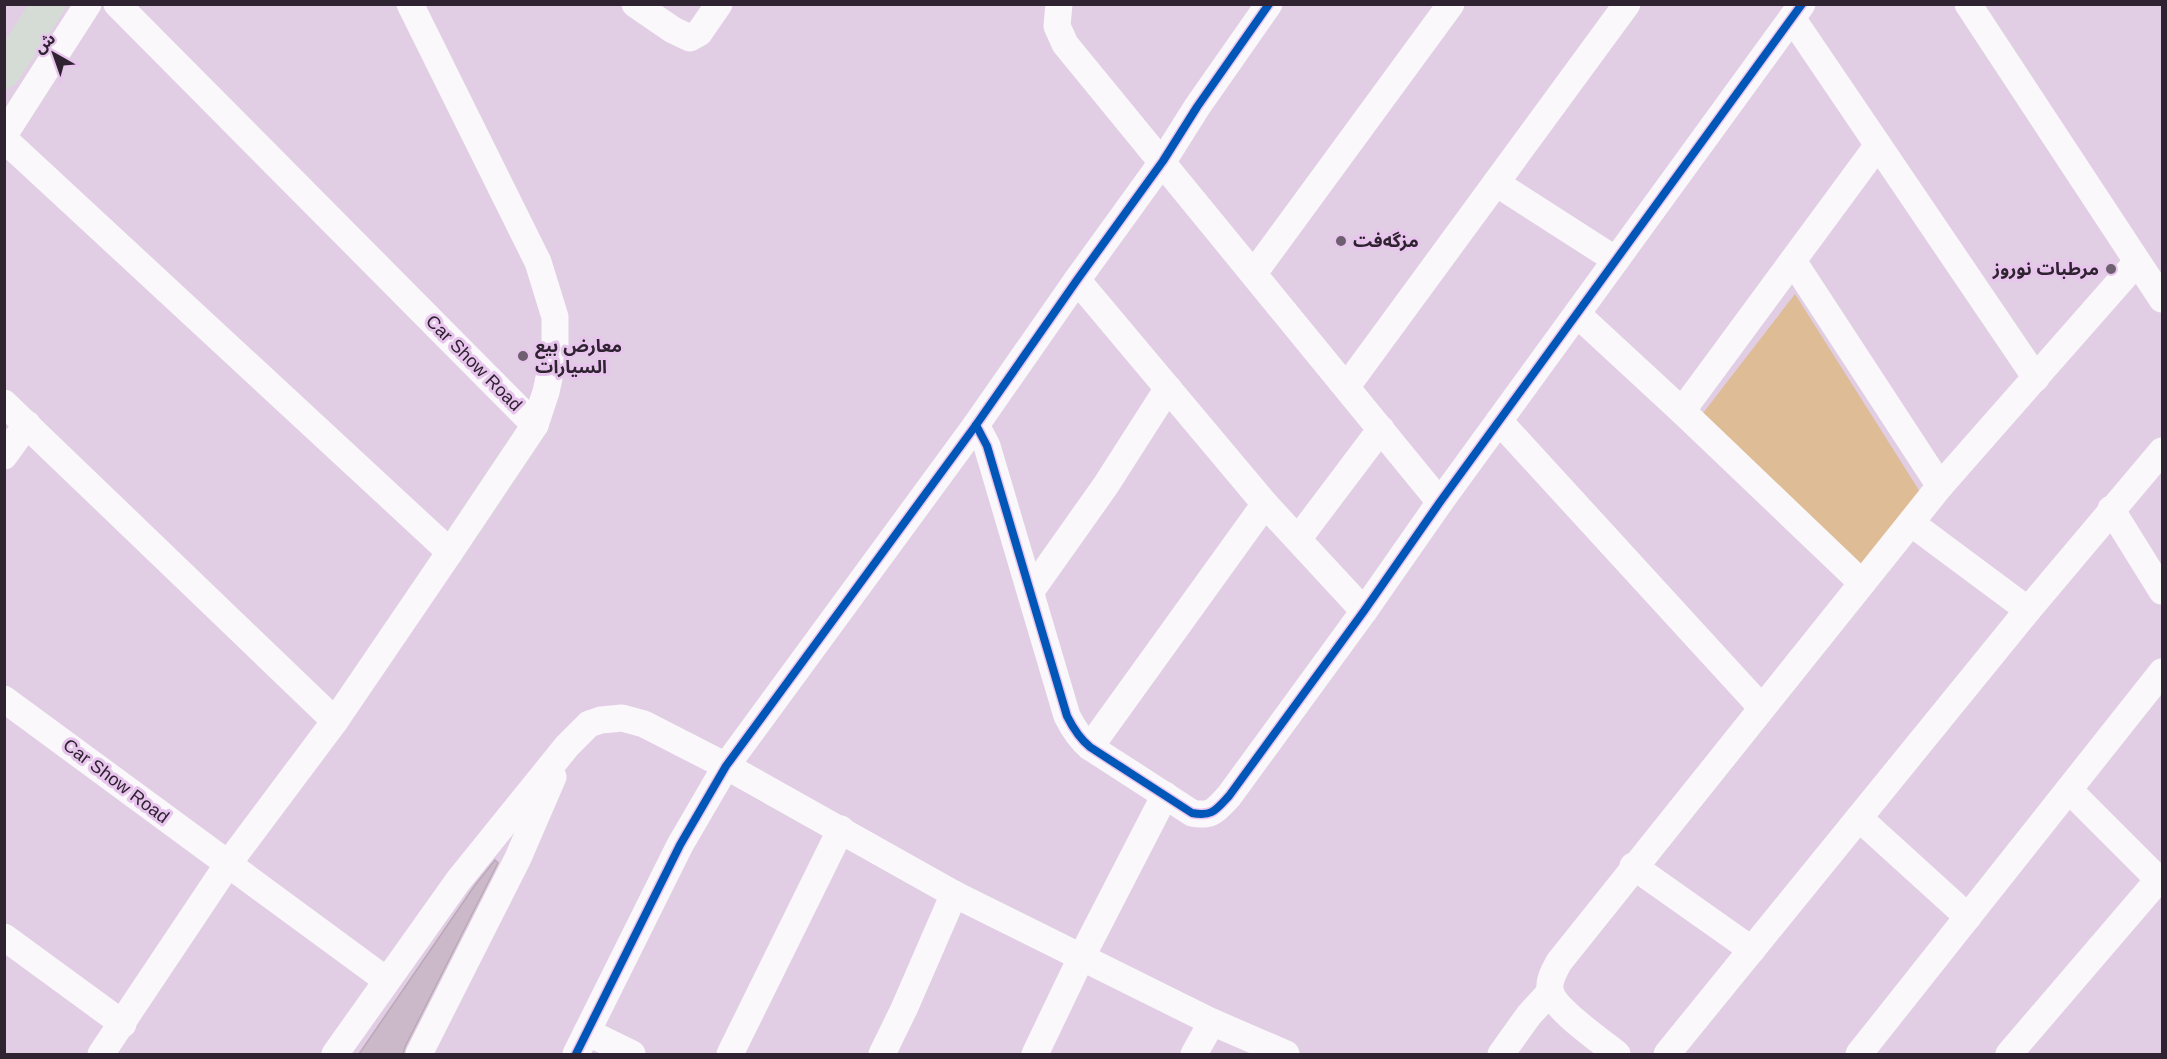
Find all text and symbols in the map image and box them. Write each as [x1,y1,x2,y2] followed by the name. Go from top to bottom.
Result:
[24,24,84,84] north arrow
[31,29,59,57] text: ش
[1353,231,1419,252] place label: مزگەفت
[1334,234,1348,248] marker: مزگەفت
[1992,259,2099,280] place label: مرطبات نوروز
[2104,262,2118,276] marker: مرطبات نوروز
[422,311,526,415] street label: Car Show Road
[535,336,622,378] place label: معارض بيع السيارات
[516,349,530,363] marker: معارض بيع السيارات
[59,735,173,827] street label: Car Show Road

